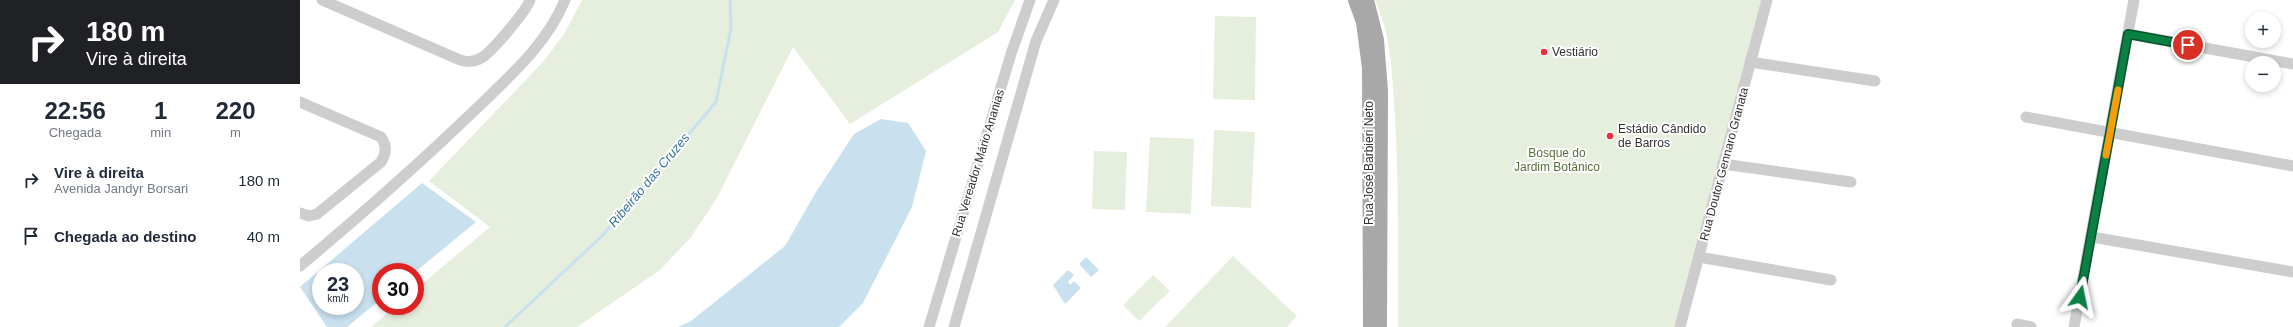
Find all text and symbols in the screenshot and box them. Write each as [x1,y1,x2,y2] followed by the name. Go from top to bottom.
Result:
[2245,12,2281,92] map controls
[2245,12,2281,48] button: +
[20,16,72,68] icon: right
[86,16,165,47] text: 180 m
[2171,28,2205,62] pin
[2177,34,2199,56] icon: arrive
[1552,45,1598,59] place label: Vestiário
[1539,47,1549,57] marker: Vestiário
[86,49,187,69] text: Vire à direita
[2245,56,2281,92] button: −
[1697,86,1751,242] street label: Rua Doutor Gennaro Granata
[949,88,1007,238] street label: Rua Vereador Mário Ananias
[44,97,106,124] text: 22:56
[154,97,167,124] text: 1
[216,97,256,124] text: 220
[1362,101,1376,225] street label: Rua José Barbieri Neto
[1618,122,1706,150] place label: Estádio Cândido de Barros
[49,125,101,140] text: Chegada
[150,125,171,140] text: min
[230,125,241,140] text: m
[605,130,693,230] water label: Ribeirão das Cruzes
[1605,131,1615,141] marker: Estádio Cândido de Barros
[1514,146,1600,174] park label: Bosque do Jardim Botânico
[54,164,144,181] text: Vire à direita
[20,169,42,191] icon: right
[238,172,280,189] text: 180 m
[54,181,188,196] text: Avenida Jandyr Borsari
[20,225,42,247] icon: arrive
[54,228,197,245] text: Chegada ao destino
[247,228,280,245] text: 40 m
[372,263,424,315] speed limit sign: 30
[327,273,349,295] text: 23
[2059,276,2101,318] position arrow
[327,293,349,304] text: km/h

